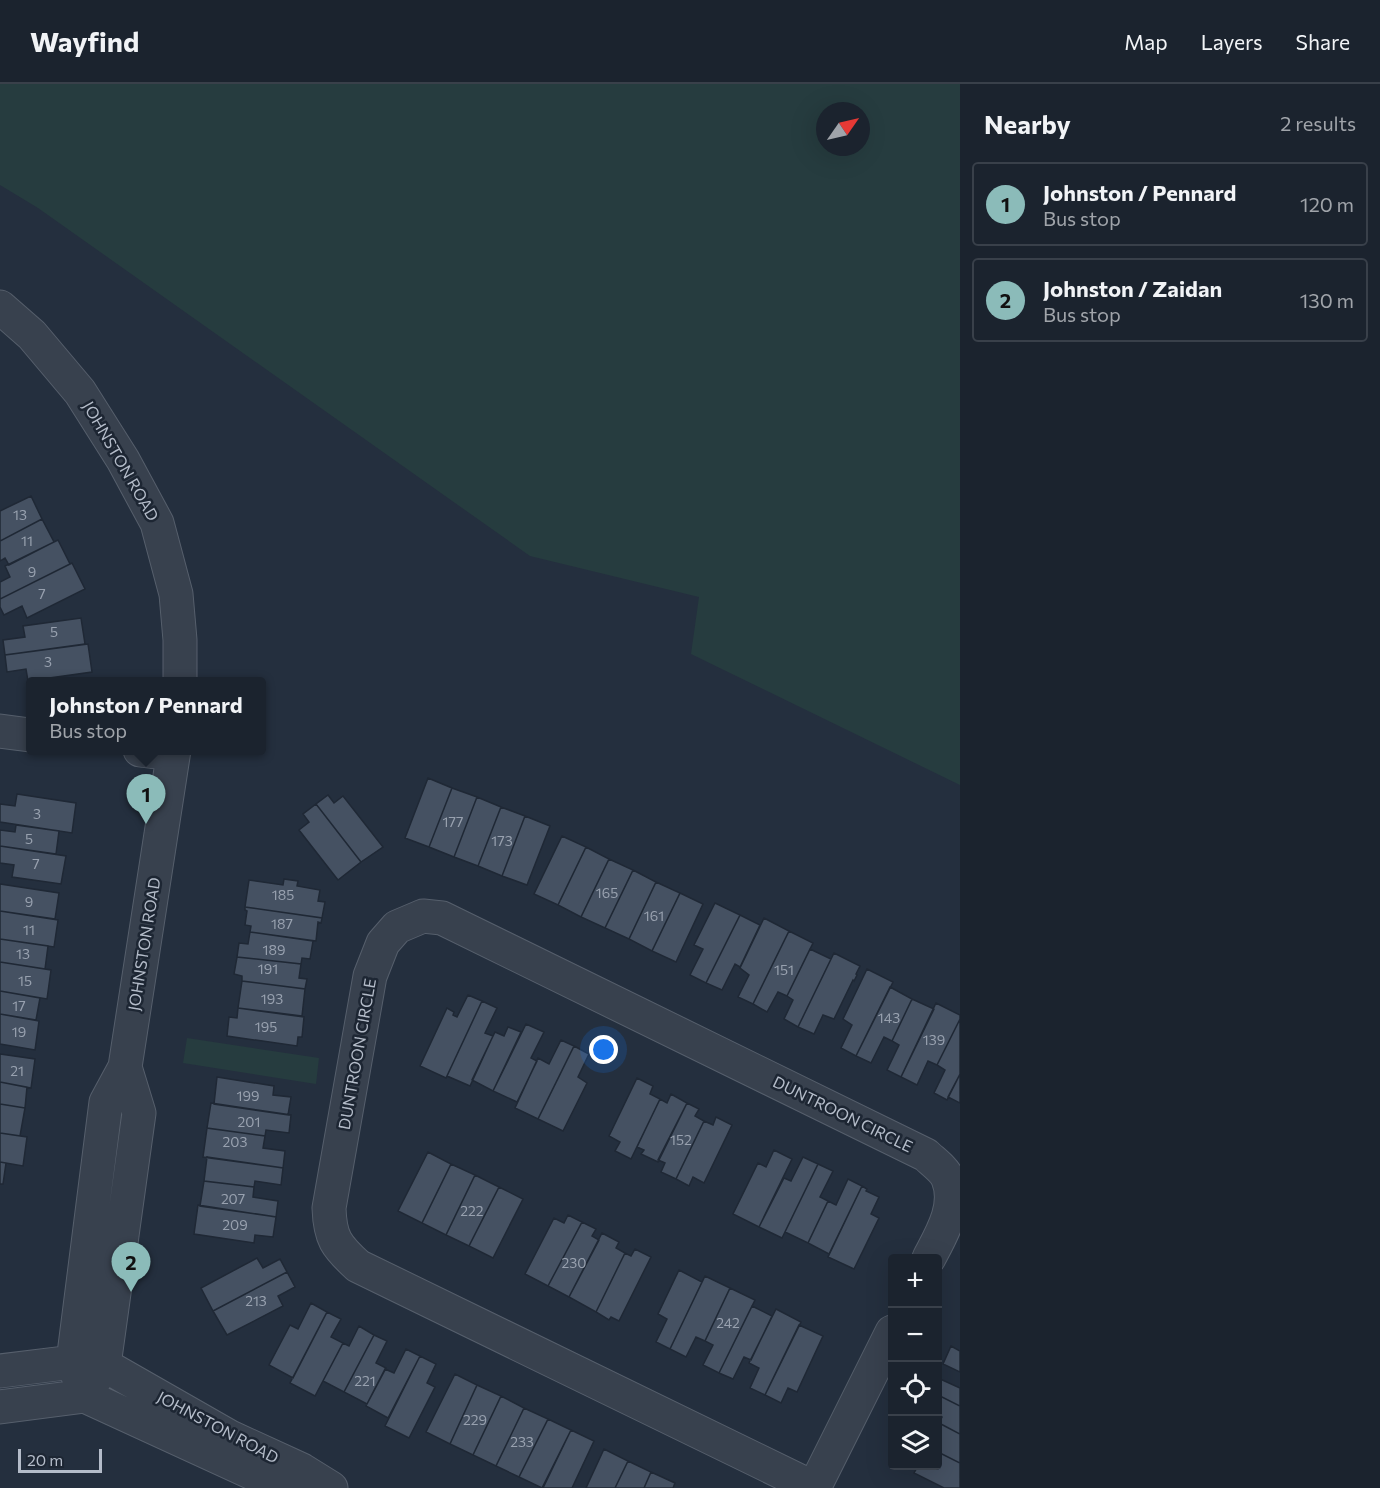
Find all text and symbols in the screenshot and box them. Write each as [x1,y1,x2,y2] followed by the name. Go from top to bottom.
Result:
[30,24,139,58] text: Wayfind
[1124,29,1168,54] text: Map
[1201,29,1263,54] text: Layers
[1296,29,1350,54] text: Share
[816,102,870,156] north arrow
[984,108,1071,139] text: Nearby
[1280,111,1356,135] text: 2 results
[1043,179,1236,206] text: Johnston / Pennard
[1001,192,1010,216] text: 1
[1300,192,1354,216] text: 120 m
[1043,206,1121,230] text: Bus stop
[1043,275,1222,302] text: Johnston / Zaidan
[1000,288,1011,312] text: 2
[1300,288,1354,312] text: 130 m
[1043,302,1121,326] text: Bus stop
[80,398,163,524] street label: JOHNSTON ROAD
[13,506,27,523] house number: 13
[21,532,33,549] house number: 11
[28,563,36,580] house number: 9
[38,585,46,602] house number: 7
[50,623,58,640] house number: 5
[44,653,52,670] house number: 3
[26,677,266,755] popup
[49,691,243,718] text: Johnston / Pennard
[49,718,127,742] text: Bus stop
[126,774,166,824] pin: 1
[33,805,41,822] house number: 3
[443,813,463,830] house number: 177
[25,830,33,847] house number: 5
[491,832,513,849] house number: 173
[32,855,40,872] house number: 7
[124,876,163,1012] street label: JOHNSTON ROAD
[596,884,618,901] house number: 165
[272,886,294,903] house number: 185
[25,893,33,910] house number: 9
[644,907,664,924] house number: 161
[271,915,293,932] house number: 187
[23,921,35,938] house number: 11
[263,941,285,958] house number: 189
[16,945,30,962] house number: 13
[258,960,278,977] house number: 191
[774,961,794,978] house number: 151
[18,972,32,989] house number: 15
[334,977,379,1131] street label: DUNTROON CIRCLE
[261,990,283,1007] house number: 193
[12,997,26,1014] house number: 17
[878,1009,900,1026] house number: 143
[255,1018,277,1035] house number: 195
[12,1023,26,1040] house number: 19
[923,1031,945,1048] house number: 139
[589,1035,618,1064] your location
[10,1062,24,1079] house number: 21
[770,1071,916,1156] street label: DUNTROON CIRCLE
[237,1087,259,1104] house number: 199
[238,1113,260,1130] house number: 201
[670,1131,692,1148] house number: 152
[223,1133,247,1150] house number: 203
[221,1190,245,1207] house number: 207
[460,1202,484,1219] house number: 222
[222,1216,248,1233] house number: 209
[112,1242,150,1292] pin: 2
[562,1254,586,1271] house number: 230
[888,1254,942,1470] map controls
[888,1254,942,1308] button: +
[245,1292,267,1309] house number: 213
[888,1308,942,1362] button: −
[716,1314,740,1331] house number: 242
[888,1362,942,1416] button: locate
[354,1372,376,1389] house number: 221
[154,1387,282,1467] street label: JOHNSTON ROAD
[463,1411,487,1428] house number: 229
[888,1416,942,1470] button: layers
[510,1433,534,1450] house number: 233
[18,1446,102,1474] scale bar
[27,1450,63,1469] text: 20 m

